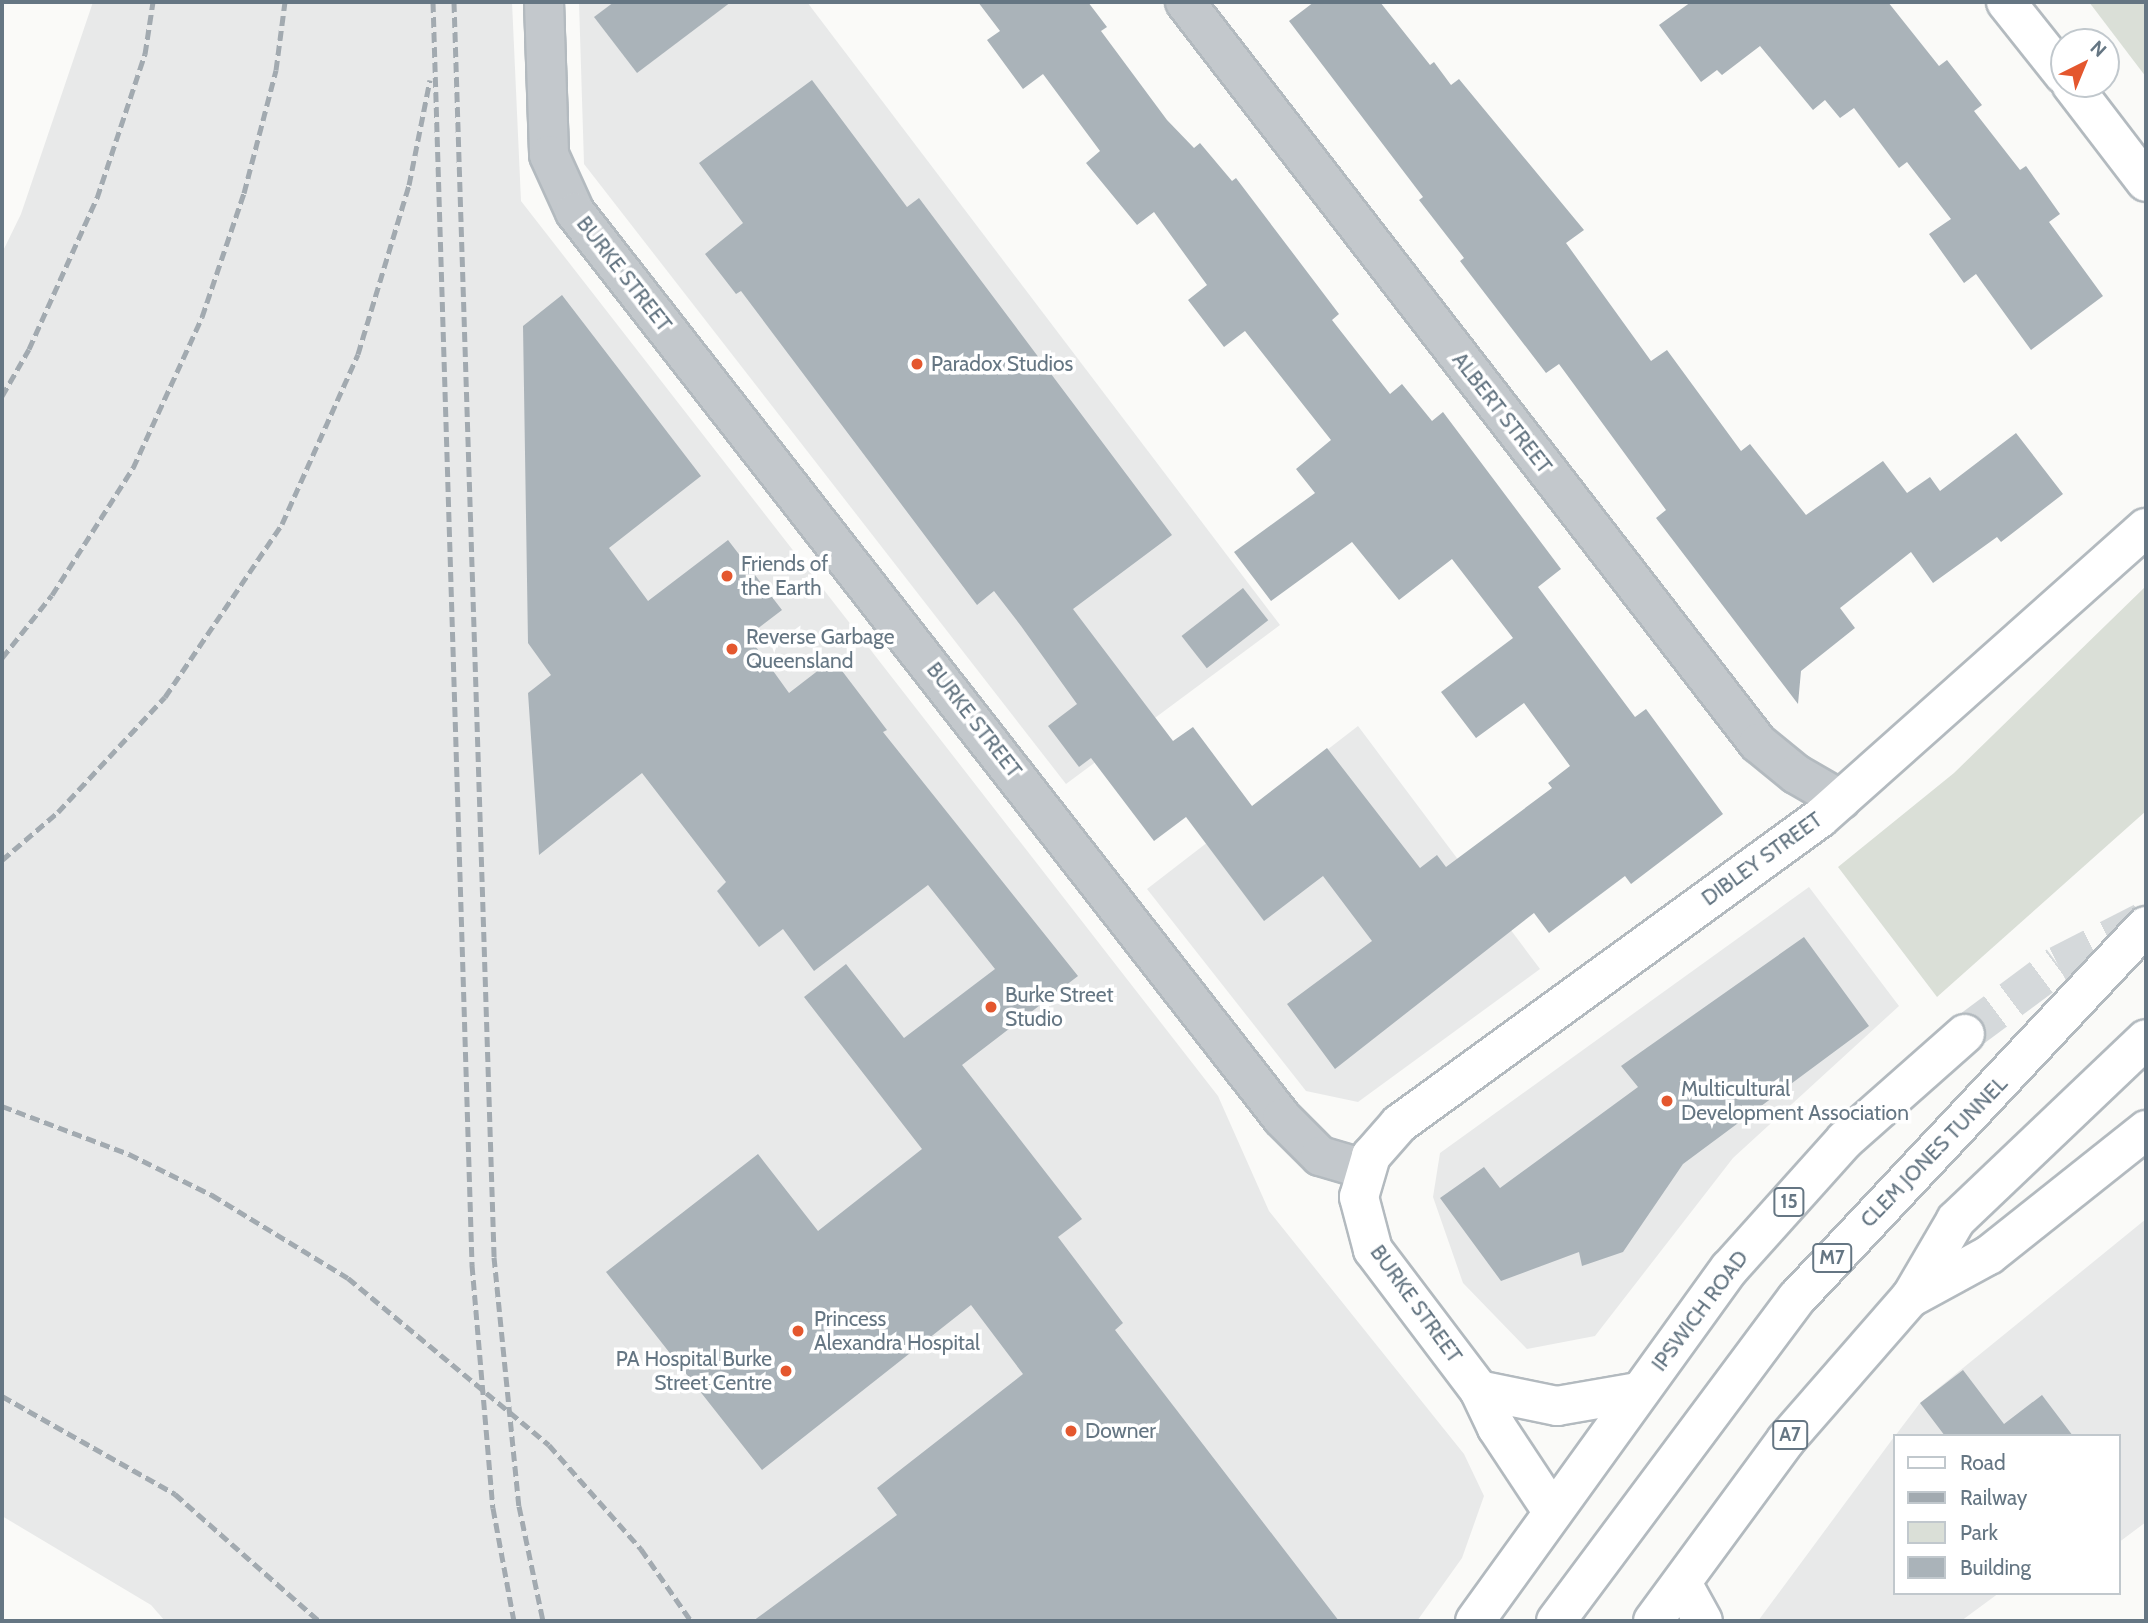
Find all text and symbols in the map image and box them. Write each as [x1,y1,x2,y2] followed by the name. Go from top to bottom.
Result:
[2050,28,2120,98] north arrow
[2086,36,2111,62] text: N
[571,211,677,337] street label: BURKE STREET
[1447,348,1557,478] street label: ALBERT STREET
[931,351,1073,377] place label: Paradox Studios
[909,356,925,372] marker: Paradox Studios
[741,551,828,601] place label: Friends of the Earth
[719,568,735,584] marker: Friends of the Earth
[746,624,894,674] place label: Reverse Garbage Queensland
[724,641,740,657] marker: Reverse Garbage Queensland
[921,657,1027,783] street label: BURKE STREET
[1697,807,1827,911] street label: DIBLEY STREET
[1005,982,1113,1032] place label: Burke Street Studio
[983,999,999,1015] marker: Burke Street Studio
[1855,1071,2013,1233] street label: CLEM JONES TUNNEL
[1681,1076,1909,1126] place label: Multicultural Development Association
[1659,1093,1675,1109] marker: Multicultural Development Association
[1773,1186,1805,1218] road number: 15
[1365,1240,1467,1368] street label: BURKE STREET
[1811,1242,1853,1274] road number: M7
[1647,1246,1753,1376] street label: IPSWICH ROAD
[814,1306,980,1356] place label: Princess Alexandra Hospital
[788,1321,808,1341] marker: Princess Alexandra Hospital
[616,1346,772,1396] place label: PA Hospital Burke Street Centre
[778,1363,794,1379] marker: PA Hospital Burke Street Centre
[1085,1418,1156,1444] place label: Downer
[1771,1420,1809,1450] road number: A7
[1063,1423,1079,1439] marker: Downer
[1892,1434,2120,1595] legend
[1960,1450,2006,1475] text: Road
[1960,1485,2027,1510] text: Railway
[1960,1520,1998,1545] text: Park
[1960,1555,2031,1580] text: Building

